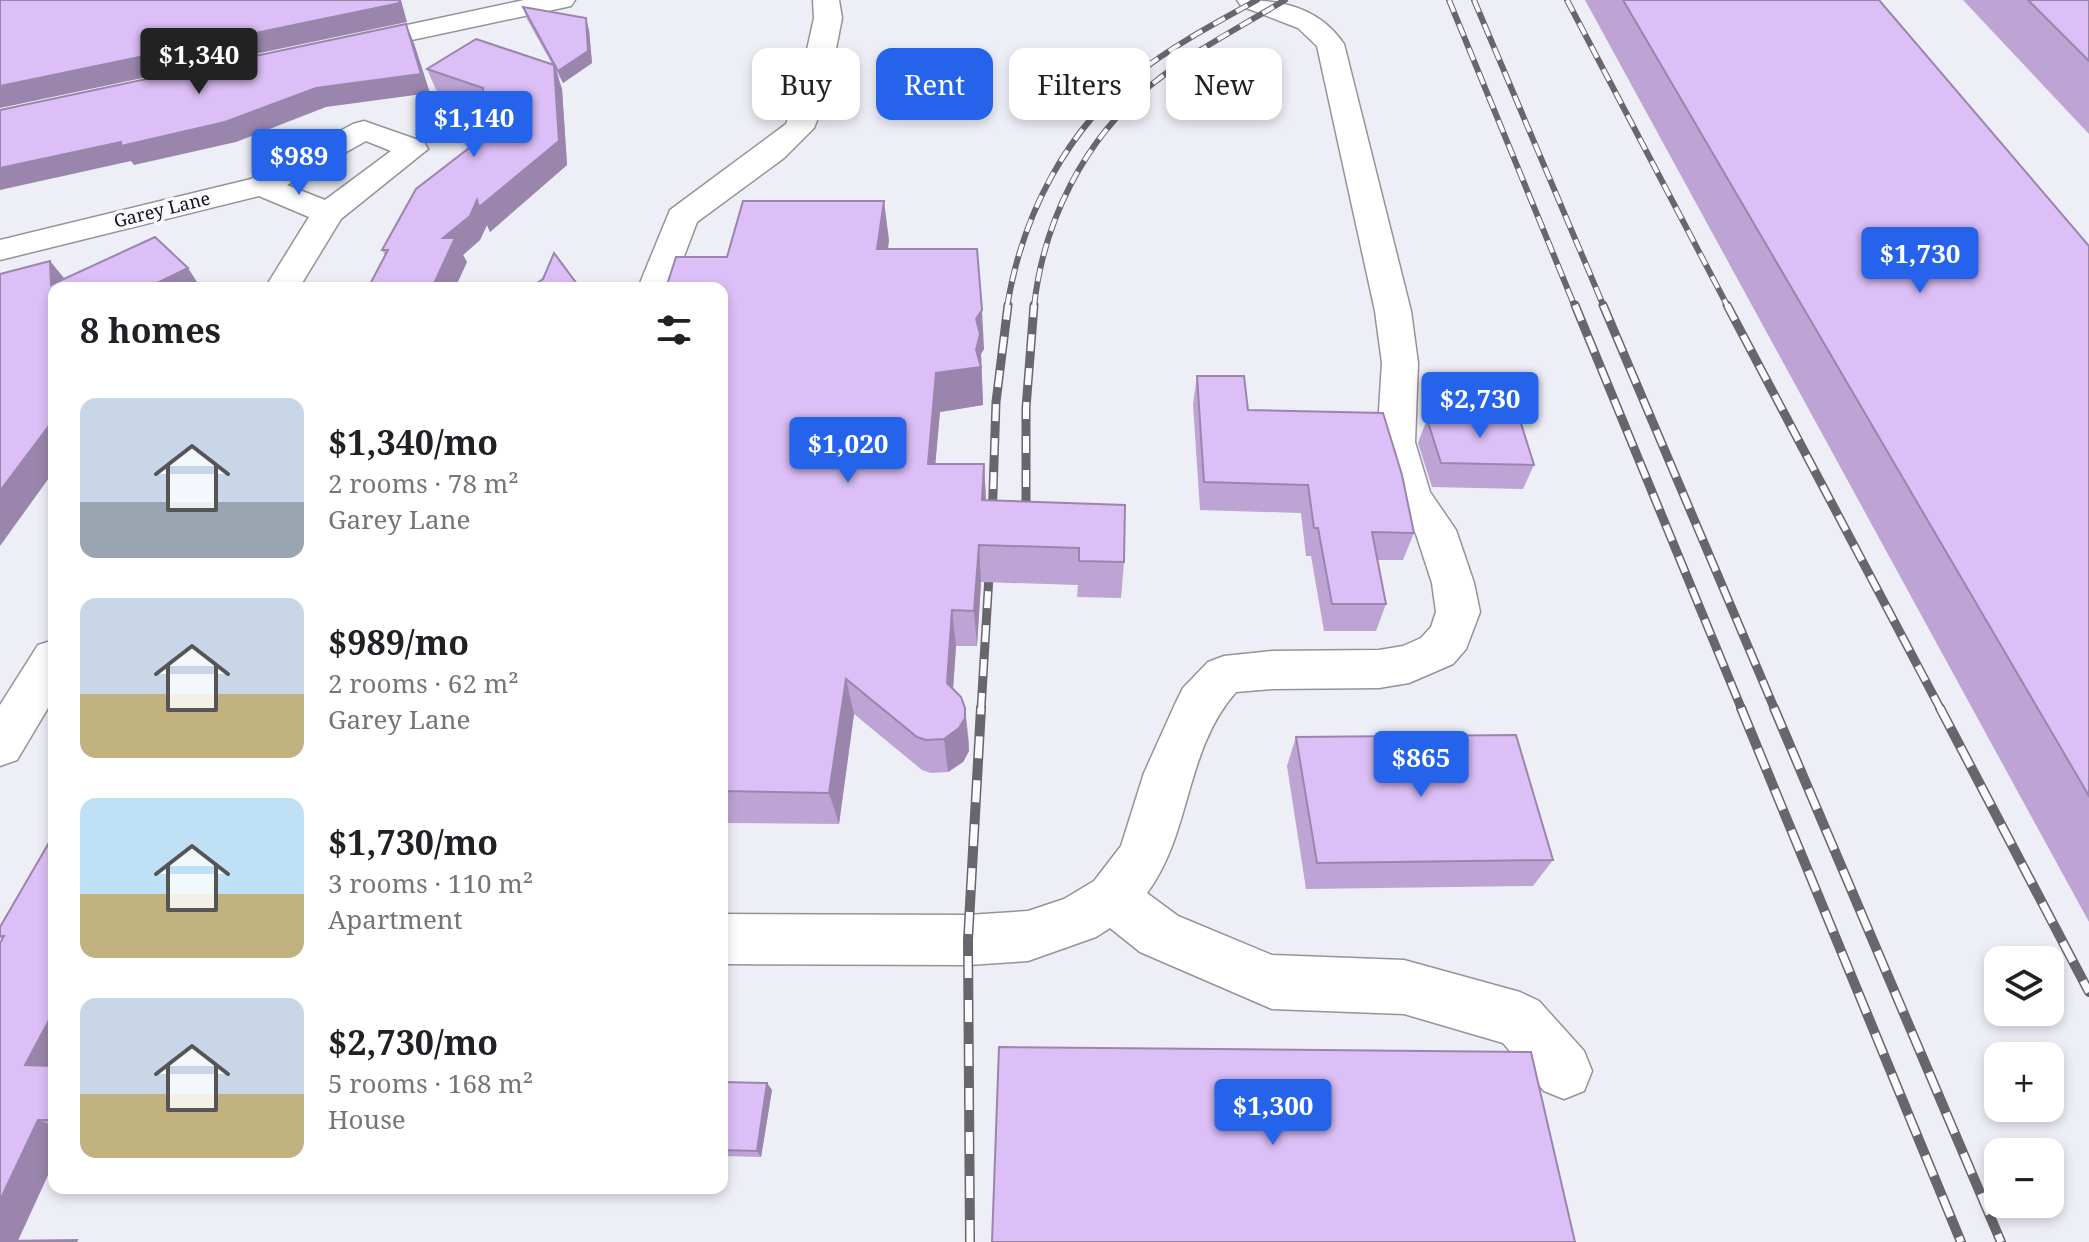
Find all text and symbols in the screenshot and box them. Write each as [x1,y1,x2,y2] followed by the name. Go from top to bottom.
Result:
[134,28,264,96] pin: $1,340
[158,36,240,72] text: $1,340
[752,48,860,120] chip: Buy
[876,48,993,120] chip: Rent
[1009,48,1150,120] chip: Filters
[1166,48,1282,120] chip: New
[409,91,539,159] pin: $1,140
[433,99,515,135] text: $1,140
[252,129,346,197] pin: $989
[270,137,328,173] text: $989
[111,185,212,233] street label: Garey Lane
[1855,227,1985,295] pin: $1,730
[1879,235,1961,271] text: $1,730
[80,307,221,353] text: 8 homes
[652,308,696,352] icon: filters
[1415,372,1545,440] pin: $2,730
[1439,380,1521,416] text: $2,730
[783,417,913,485] pin: $1,020
[328,419,498,465] text: $1,340/mo
[807,425,889,461] text: $1,020
[144,430,240,526] icon: home
[328,465,519,501] text: 2 rooms · 78 m²
[328,501,470,537] text: Garey Lane
[328,619,469,665] text: $989/mo
[144,630,240,726] icon: home
[328,665,519,701] text: 2 rooms · 62 m²
[328,701,470,737] text: Garey Lane
[1374,731,1468,799] pin: $865
[1392,739,1450,775] text: $865
[328,819,498,865] text: $1,730/mo
[144,830,240,926] icon: home
[328,865,533,901] text: 3 rooms · 110 m²
[328,901,463,937] text: Apartment
[1984,946,2064,1218] map controls
[1984,946,2064,1026] button: layers
[328,1019,498,1065] text: $2,730/mo
[144,1030,240,1126] icon: home
[1984,1042,2064,1122] button: +
[328,1065,533,1101] text: 5 rooms · 168 m²
[1208,1079,1338,1147] pin: $1,300
[1232,1087,1314,1123] text: $1,300
[328,1101,406,1137] text: House
[1984,1138,2064,1218] button: −

